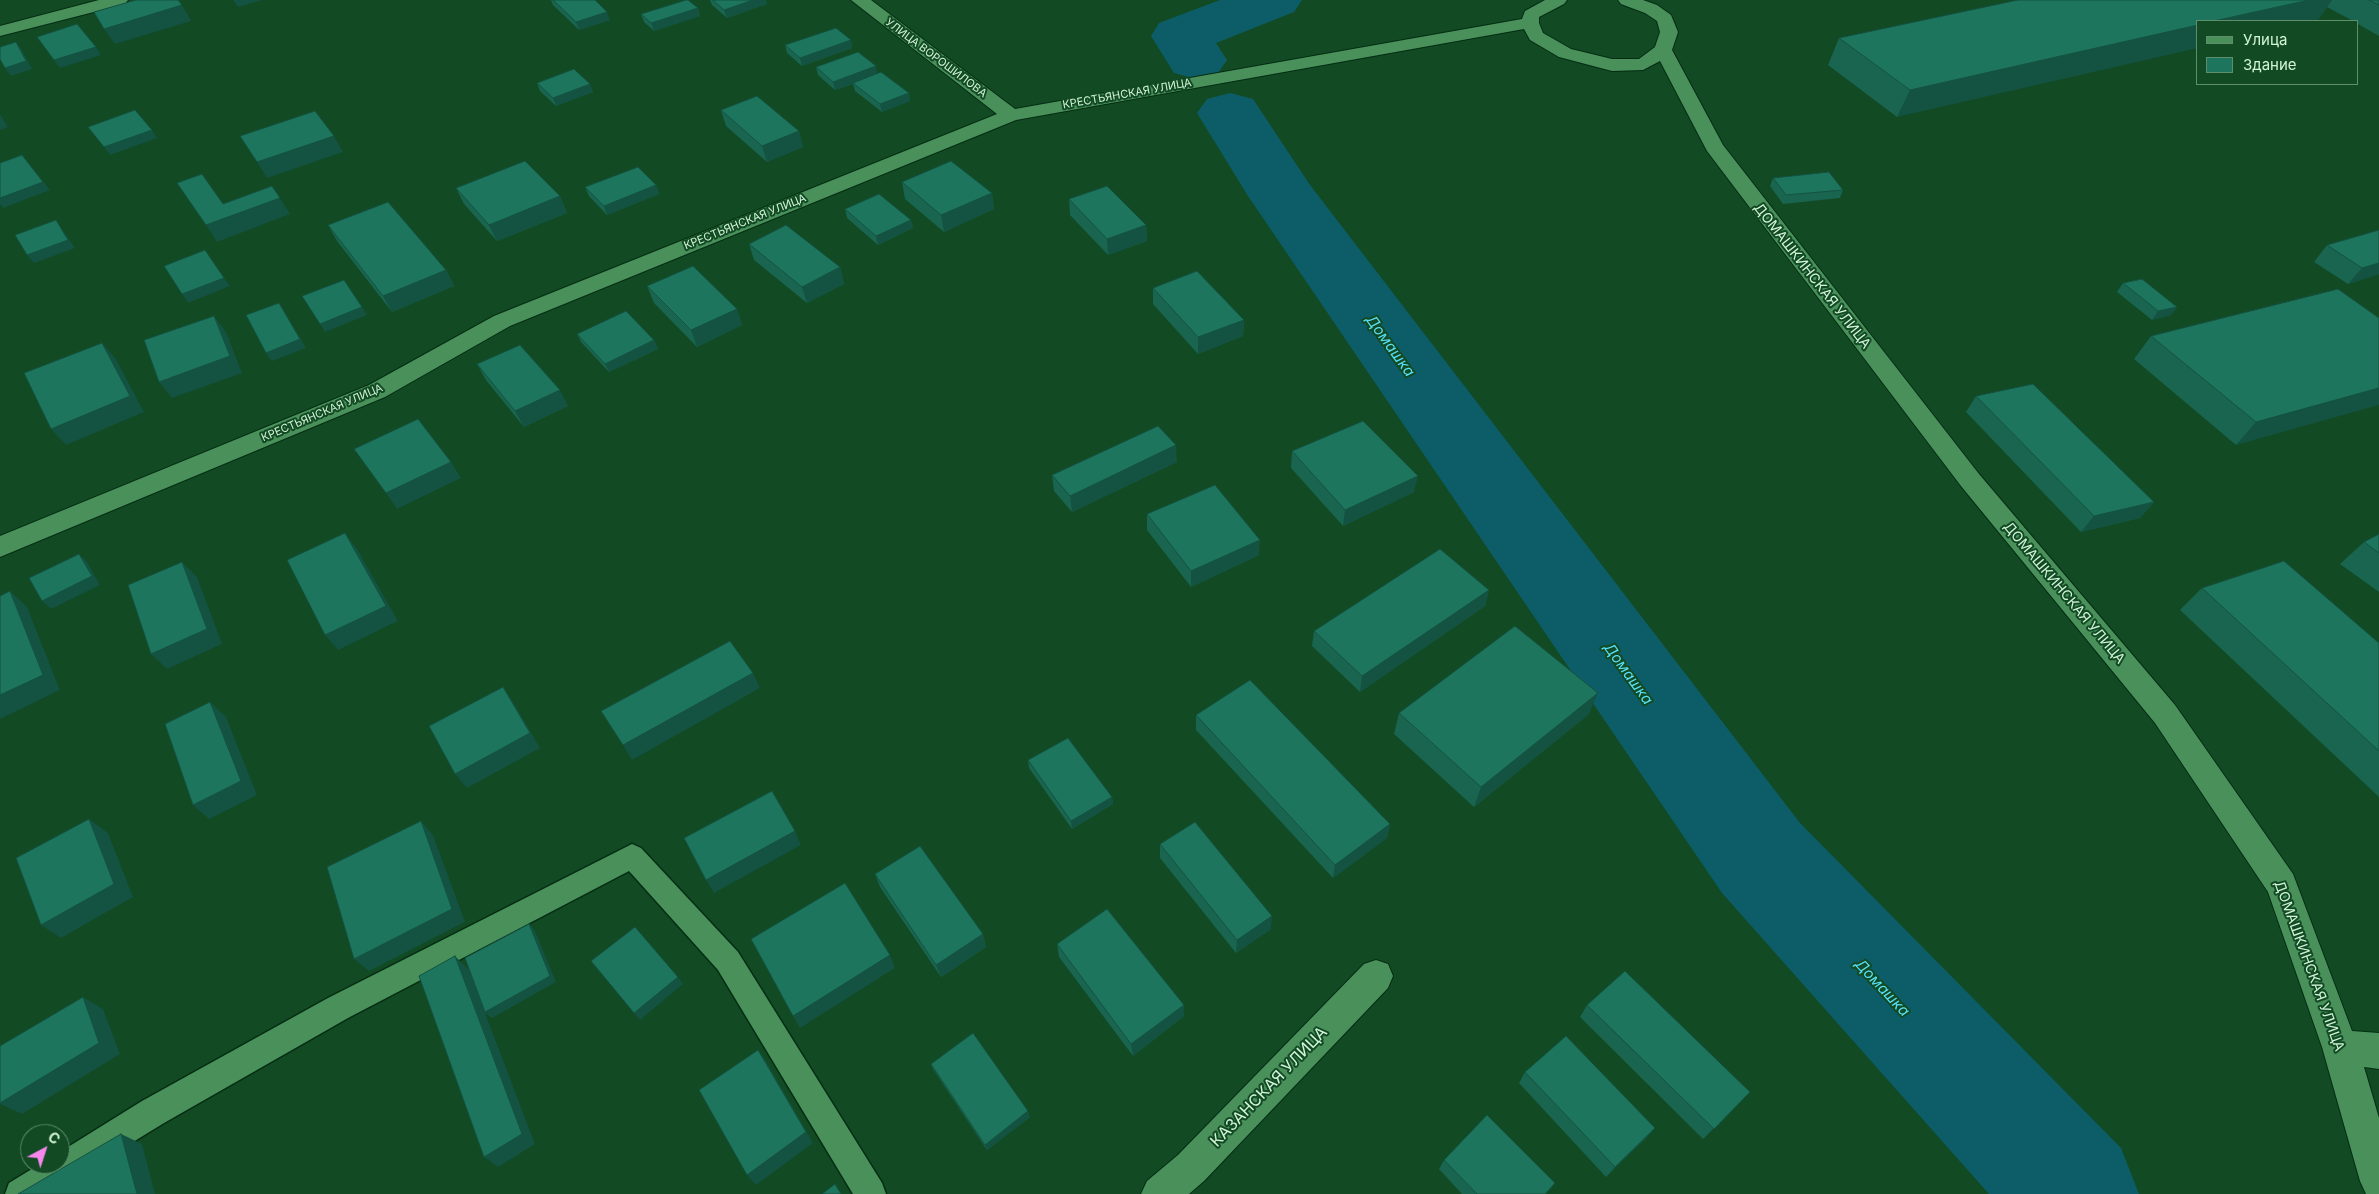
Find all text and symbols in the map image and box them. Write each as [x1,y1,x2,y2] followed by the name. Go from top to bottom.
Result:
[883,16,989,100] street label: УЛИЦА ВОРОШИЛОВА
[2196,20,2359,85] legend
[2243,30,2287,49] text: Улица
[2243,55,2297,74] text: Здание
[1061,76,1193,112] street label: КРЕСТЬЯНСКАЯ УЛИЦА
[682,191,808,253] street label: КРЕСТЬЯНСКАЯ УЛИЦА
[1750,200,1874,352] street label: ДОМАШКИНСКАЯ УЛИЦА
[1362,312,1418,380] water label: Домашка
[259,381,385,445] street label: КРЕСТЬЯНСКАЯ УЛИЦА
[2000,519,2128,667] street label: ДОМАШКИНСКАЯ УЛИЦА
[1600,640,1656,708] water label: Домашка
[2270,879,2348,1053] street label: ДОМАШКИНСКАЯ УЛИЦА
[1851,956,1913,1020] water label: Домашка
[1207,1023,1331,1151] street label: КАЗАНСКАЯ УЛИЦА
[20,1124,70,1174] north arrow
[45,1128,64,1148] text: С

